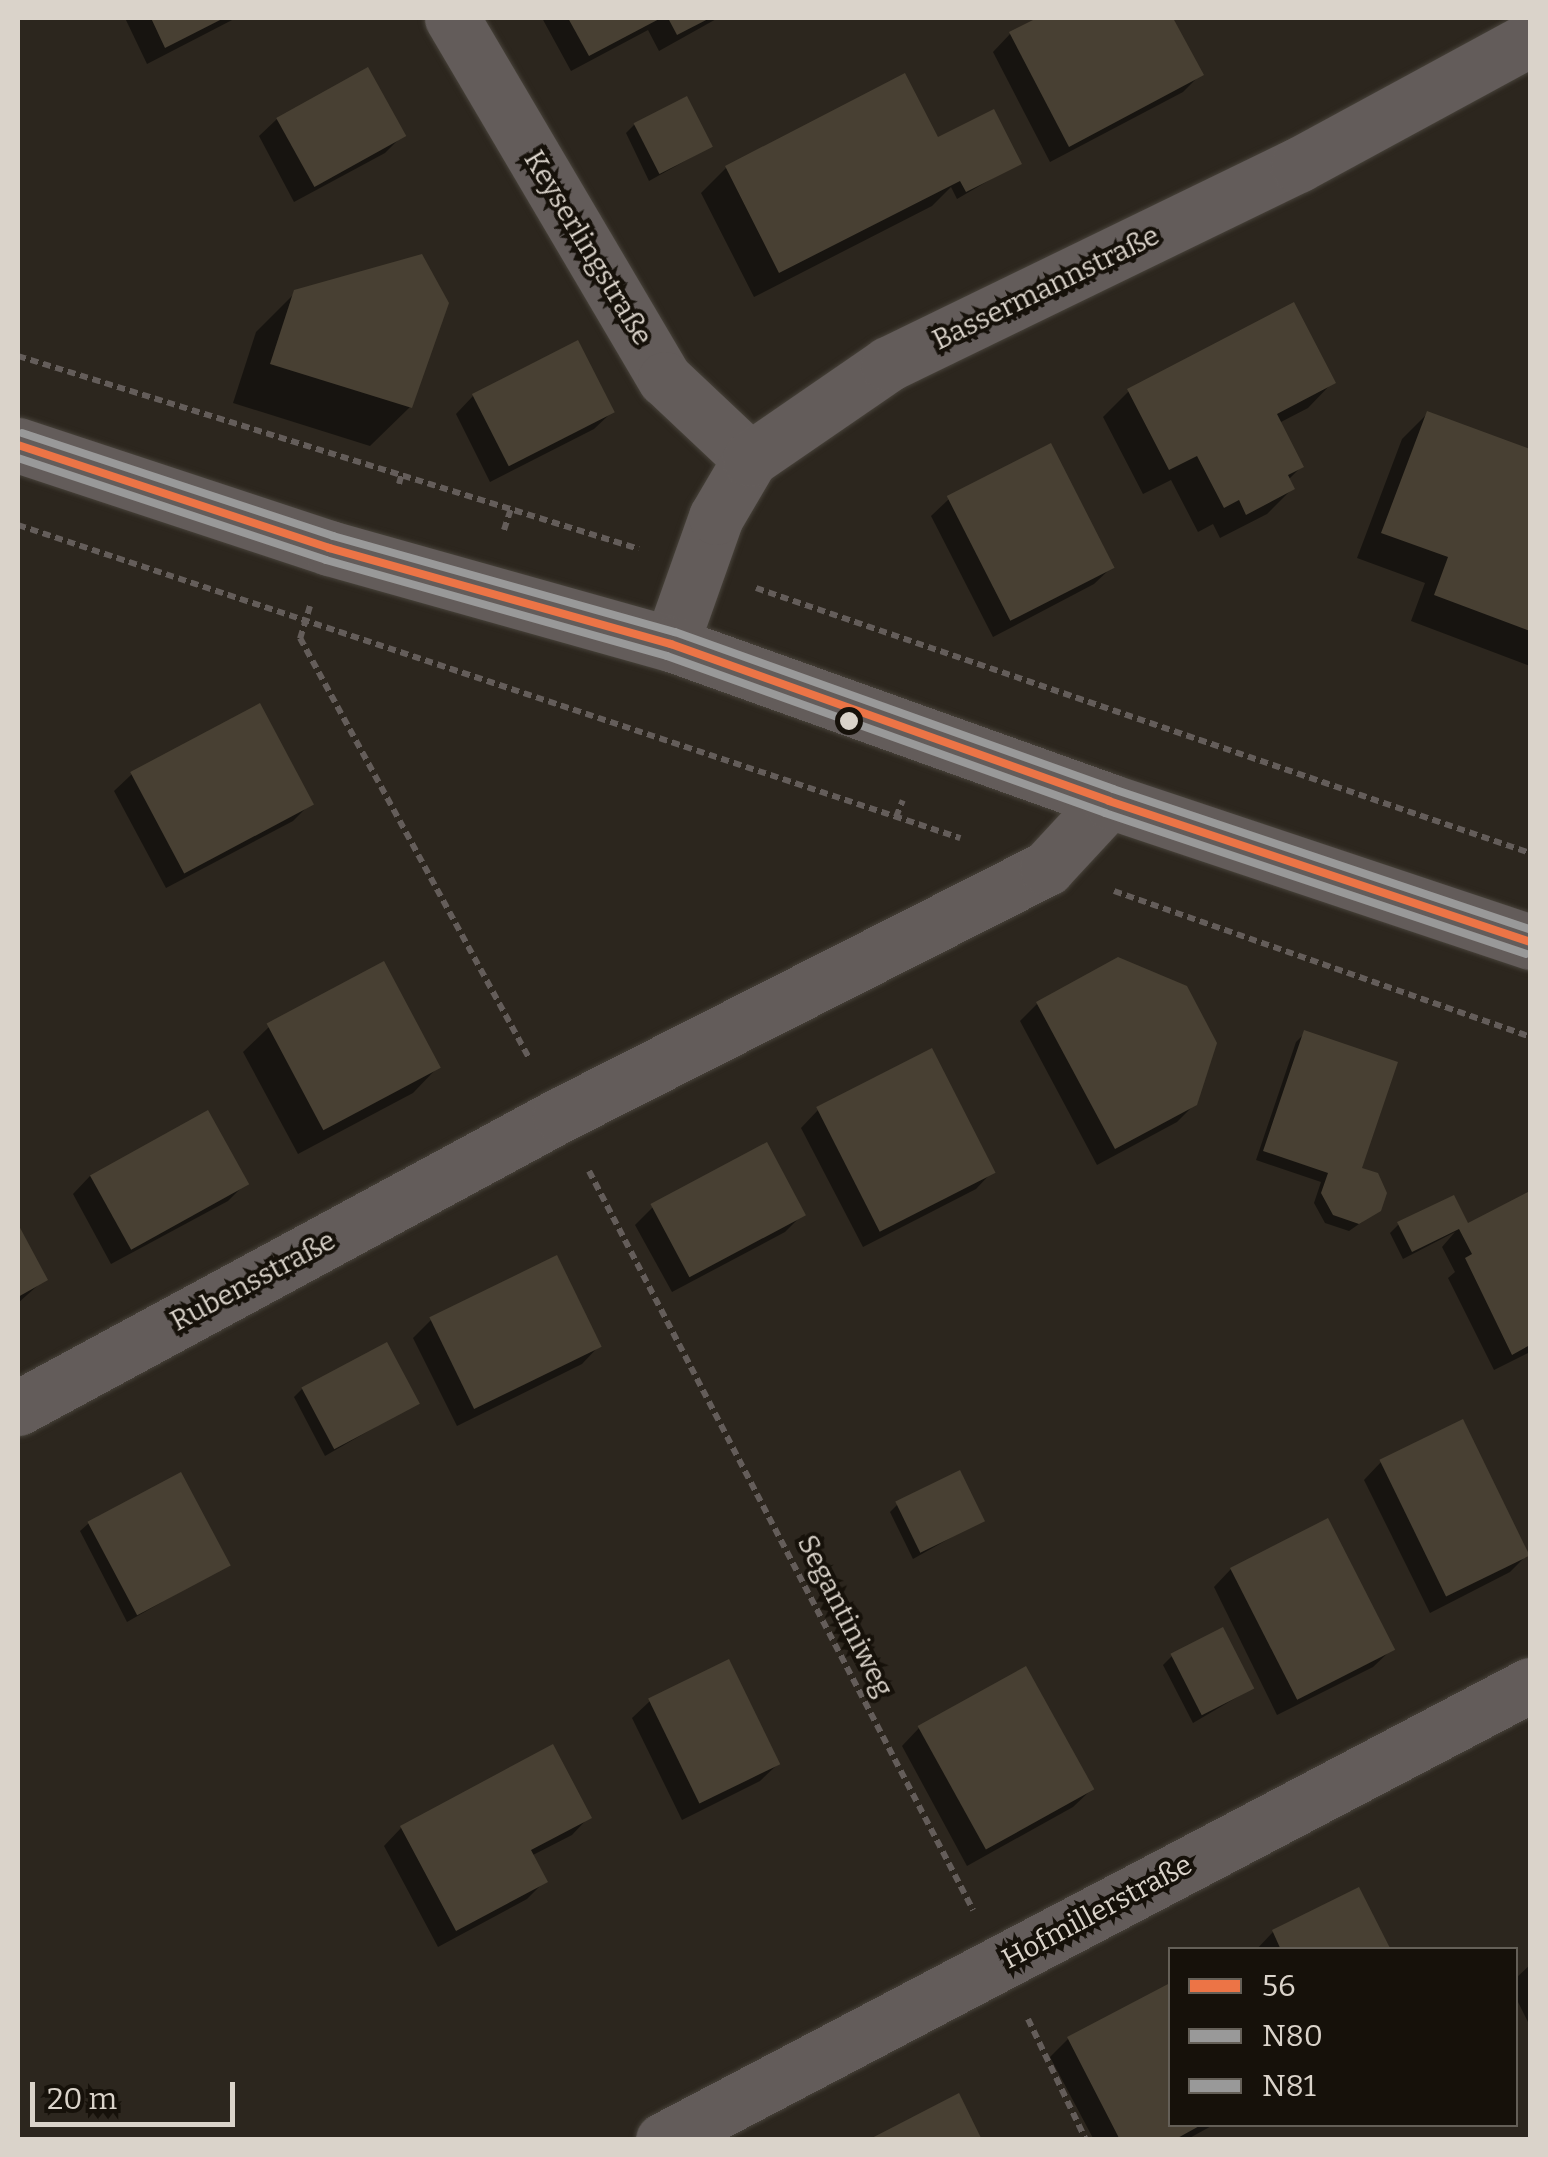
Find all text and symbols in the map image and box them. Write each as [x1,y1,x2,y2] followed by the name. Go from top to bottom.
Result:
[517,145,659,351] street label: Keyserlingstraße
[927,219,1165,357] street label: Bassermannstraße
[839,711,859,731] unlabelled marker
[165,1224,341,1338] street label: Rubensstraße
[790,1530,900,1702] street label: Segantiniweg
[996,1848,1198,1976] street label: Hofmillerstraße
[1168,1947,1518,2127] legend
[1262,1968,1296,2004] text: 56
[1262,2018,1323,2054] text: N80
[35,2062,240,2124] scale bar
[1262,2068,1316,2104] text: N81
[47,2081,117,2117] text: 20 m

